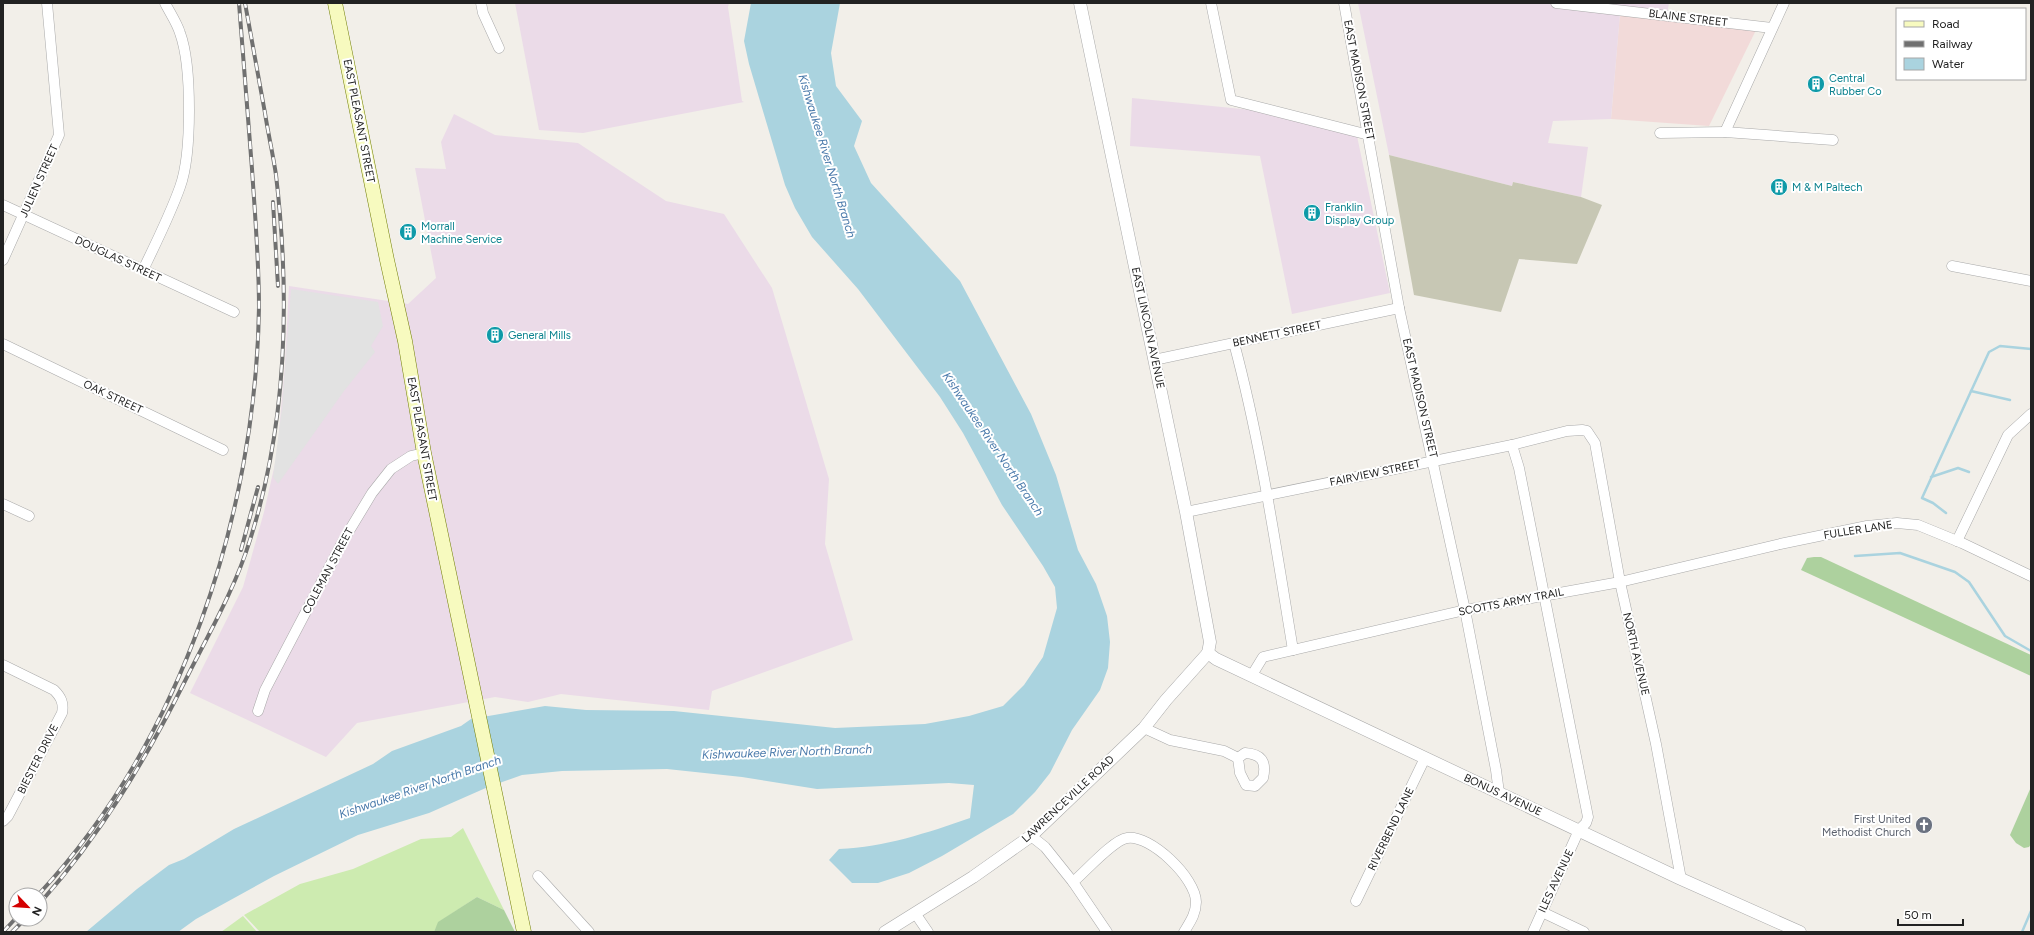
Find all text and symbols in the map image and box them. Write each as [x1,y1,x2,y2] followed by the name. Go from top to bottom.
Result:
[1648,7,1728,29] street label: BLAINE STREET
[1896,8,2026,80] legend
[1932,17,1960,31] text: Road
[1341,19,1377,141] street label: EAST MADISON STREET
[1932,37,1973,51] text: Railway
[1932,57,1964,71] text: Water
[341,58,377,184] street label: EAST PLEASANT STREET
[1829,72,1882,98] place label: Central Rubber Co
[795,73,859,240] water label: Kishwaukee River North Branch
[1806,74,1826,94] building icon: Central Rubber Co
[17,142,61,220] street label: JULIEN STREET
[1769,177,1789,197] building icon: M & M Paltech
[1792,181,1862,194] place label: M & M Paltech
[1325,201,1395,227] place label: Franklin Display Group
[1302,203,1322,223] building icon: Franklin Display Group
[421,220,502,246] place label: Morrall Machine Service
[398,222,418,242] building icon: Morrall Machine Service
[73,233,163,285] street label: DOUGLAS STREET
[1129,266,1167,390] street label: EAST LINCOLN AVENUE
[1231,318,1323,350] street label: BENNETT STREET
[485,325,505,345] building icon: General Mills
[508,329,571,342] place label: General Mills
[1400,337,1440,459] street label: EAST MADISON STREET
[940,370,1047,519] water label: Kishwaukee River North Branch
[405,376,439,502] street label: EAST PLEASANT STREET
[81,378,145,416] street label: OAK STREET
[1328,457,1422,489] street label: FAIRVIEW STREET
[1823,518,1893,542] street label: FULLER LANE
[300,526,356,616] street label: COLEMAN STREET
[1457,585,1565,619] street label: SCOTTS ARMY TRAIL
[1620,611,1652,697] street label: NORTH AVENUE
[15,722,61,796] street label: BIESTER DRIVE
[702,742,873,762] water label: Kishwaukee River North Branch
[337,753,503,821] water label: Kishwaukee River North Branch
[1019,753,1117,845] street label: LAWRENCEVILLE ROAD
[1462,771,1544,819] street label: BONUS AVENUE
[1365,785,1417,873] street label: RIVERBEND LANE
[1822,813,1911,839] place label: First United Methodist Church
[1914,815,1934,835] church icon: First United Methodist Church
[1536,847,1576,915] street label: ILES AVENUE
[8,887,48,927] north arrow
[1898,901,1963,927] scale bar
[29,904,44,918] text: N
[1904,908,1932,922] text: 50 m

